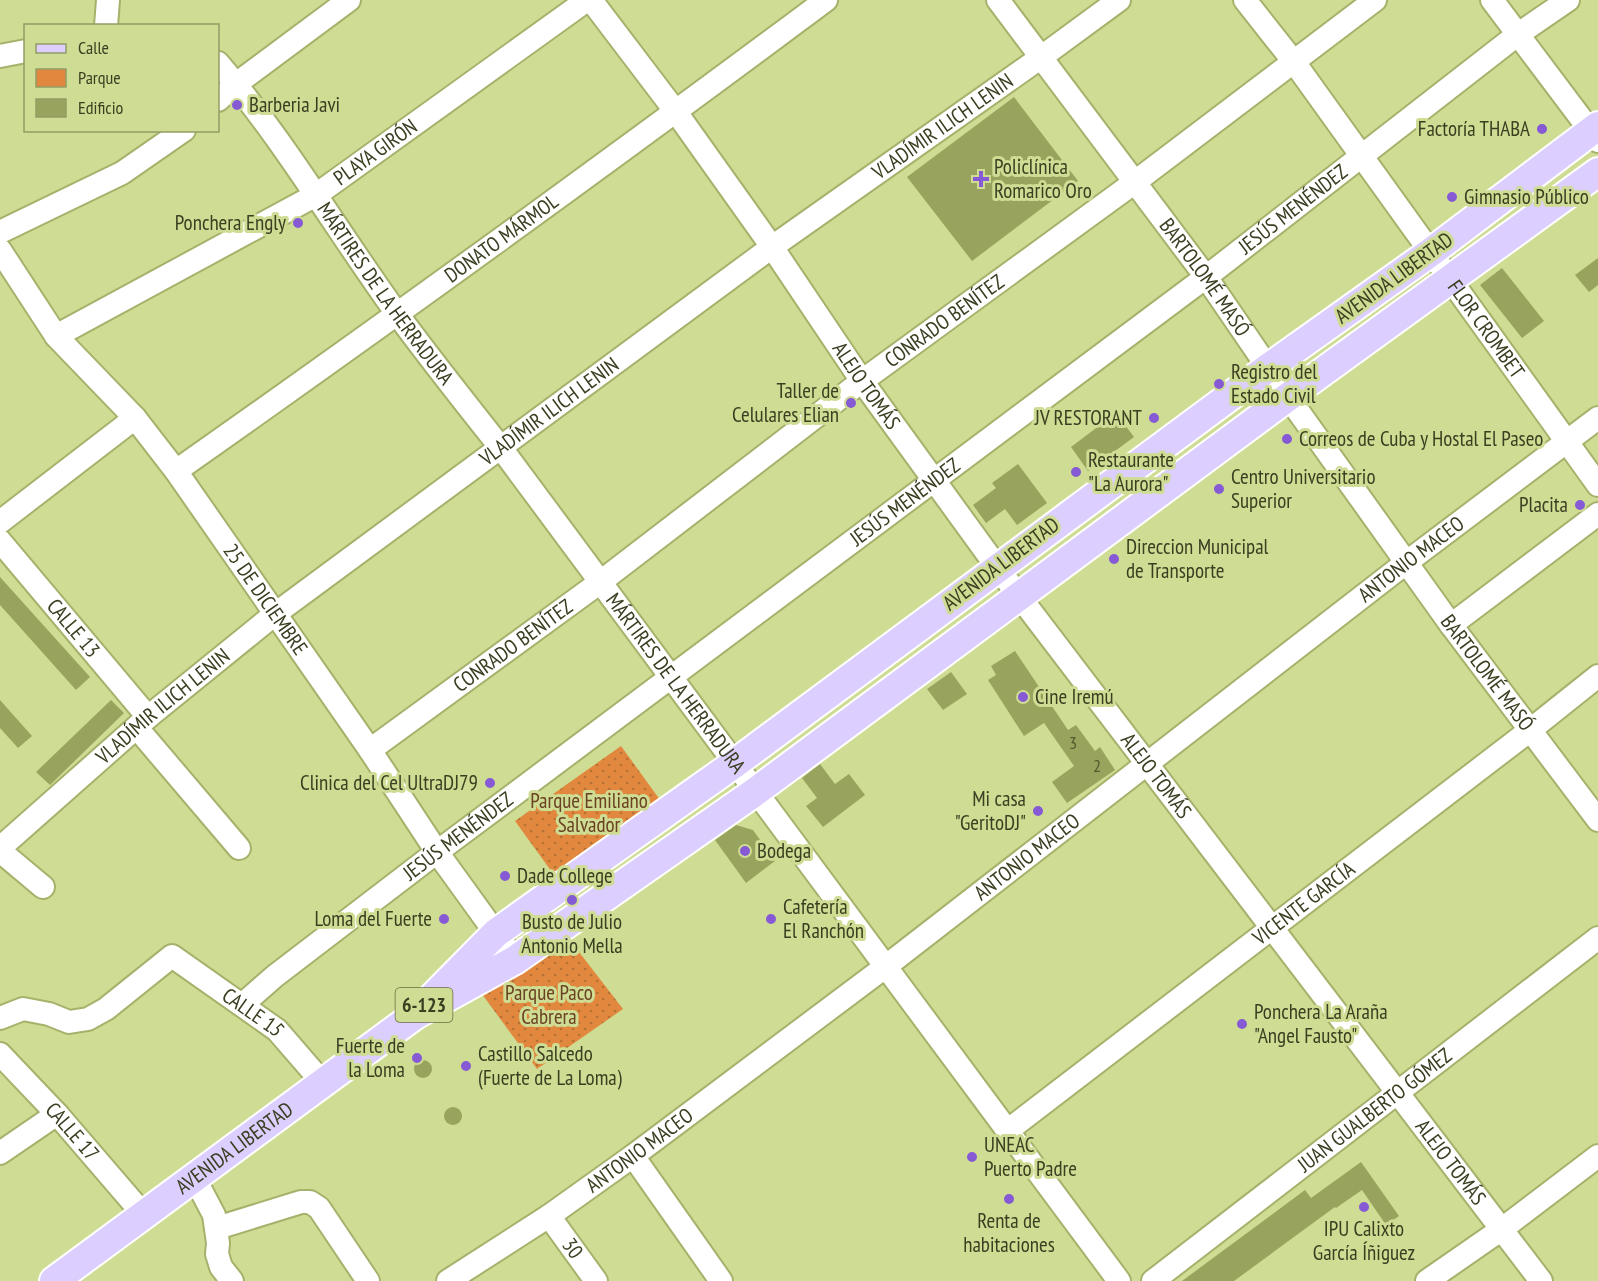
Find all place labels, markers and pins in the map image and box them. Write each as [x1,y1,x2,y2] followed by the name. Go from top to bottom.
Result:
[249,91,340,118] place label: Barberia Javi
[230,98,244,112] marker: Barberia Javi
[1418,115,1530,142] place label: Factoría THABA
[1535,122,1549,136] marker: Factoría THABA
[994,153,1092,204] place label: Policlínica Romarico Oro
[972,170,990,188] marker: Policlínica Romarico Oro
[1464,183,1589,210] place label: Gimnasio Público
[1445,190,1459,204] marker: Gimnasio Público
[175,209,286,236] place label: Ponchera Engly
[291,216,305,230] marker: Ponchera Engly
[1231,358,1317,409] place label: Registro del Estado Civil
[732,377,839,428] place label: Taller de Celulares Elian
[1212,377,1226,391] marker: Registro del Estado Civil
[844,396,858,410] marker: Taller de Celulares Elian
[1034,404,1143,431] place label: JV RESTORANT
[1147,411,1161,425] marker: JV RESTORANT
[1299,425,1543,452] place label: Correos de Cuba y Hostal El Paseo
[1280,432,1294,446] marker: Correos de Cuba y Hostal El Paseo
[1088,446,1174,497] place label: Restaurante "La Aurora"
[1231,463,1375,514] place label: Centro Universitario Superior
[1069,465,1083,479] marker: Restaurante "La Aurora"
[1212,482,1226,496] marker: Centro Universitario Superior
[1519,491,1568,518] place label: Placita
[1573,498,1587,512] marker: Placita
[1126,533,1269,584] place label: Direccion Municipal de Transporte
[1107,552,1121,566] marker: Direccion Municipal de Transporte
[1035,683,1114,710] place label: Cine Iremú
[1016,690,1030,704] marker: Cine Iremú
[300,769,478,796] place label: Clinica del Cel UltraDJ79
[483,776,497,790] marker: Clinica del Cel UltraDJ79
[955,785,1026,836] place label: Mi casa "GeritoDJ"
[1031,804,1045,818] marker: Mi casa "GeritoDJ"
[757,837,811,864] place label: Bodega
[738,844,752,858] marker: Bodega
[517,862,613,889] place label: Dade College
[498,869,512,883] marker: Dade College
[565,893,579,907] marker: Busto de Julio Antonio Mella
[783,893,864,944] place label: Cafetería El Ranchón
[315,905,432,932] place label: Loma del Fuerte
[521,908,623,959] place label: Busto de Julio Antonio Mella
[437,912,451,926] marker: Loma del Fuerte
[764,912,778,926] marker: Cafetería El Ranchón
[1254,998,1388,1049] place label: Ponchera La Araña "Angel Fausto"
[1235,1017,1249,1031] marker: Ponchera La Araña "Angel Fausto"
[336,1032,405,1083] place label: Fuerte de la Loma
[478,1040,622,1091] place label: Castillo Salcedo (Fuerte de La Loma)
[410,1051,424,1065] marker: Fuerte de la Loma
[459,1059,473,1073] marker: Castillo Salcedo (Fuerte de La Loma)
[984,1131,1077,1182] place label: UNEAC Puerto Padre
[965,1150,979,1164] marker: UNEAC Puerto Padre
[1002,1192,1016,1206] marker: Renta de habitaciones
[1357,1200,1371,1214] marker: IPU Calixto García Íñiguez
[963,1207,1055,1258] place label: Renta de habitaciones
[1313,1215,1415,1266] place label: IPU Calixto García Íñiguez

